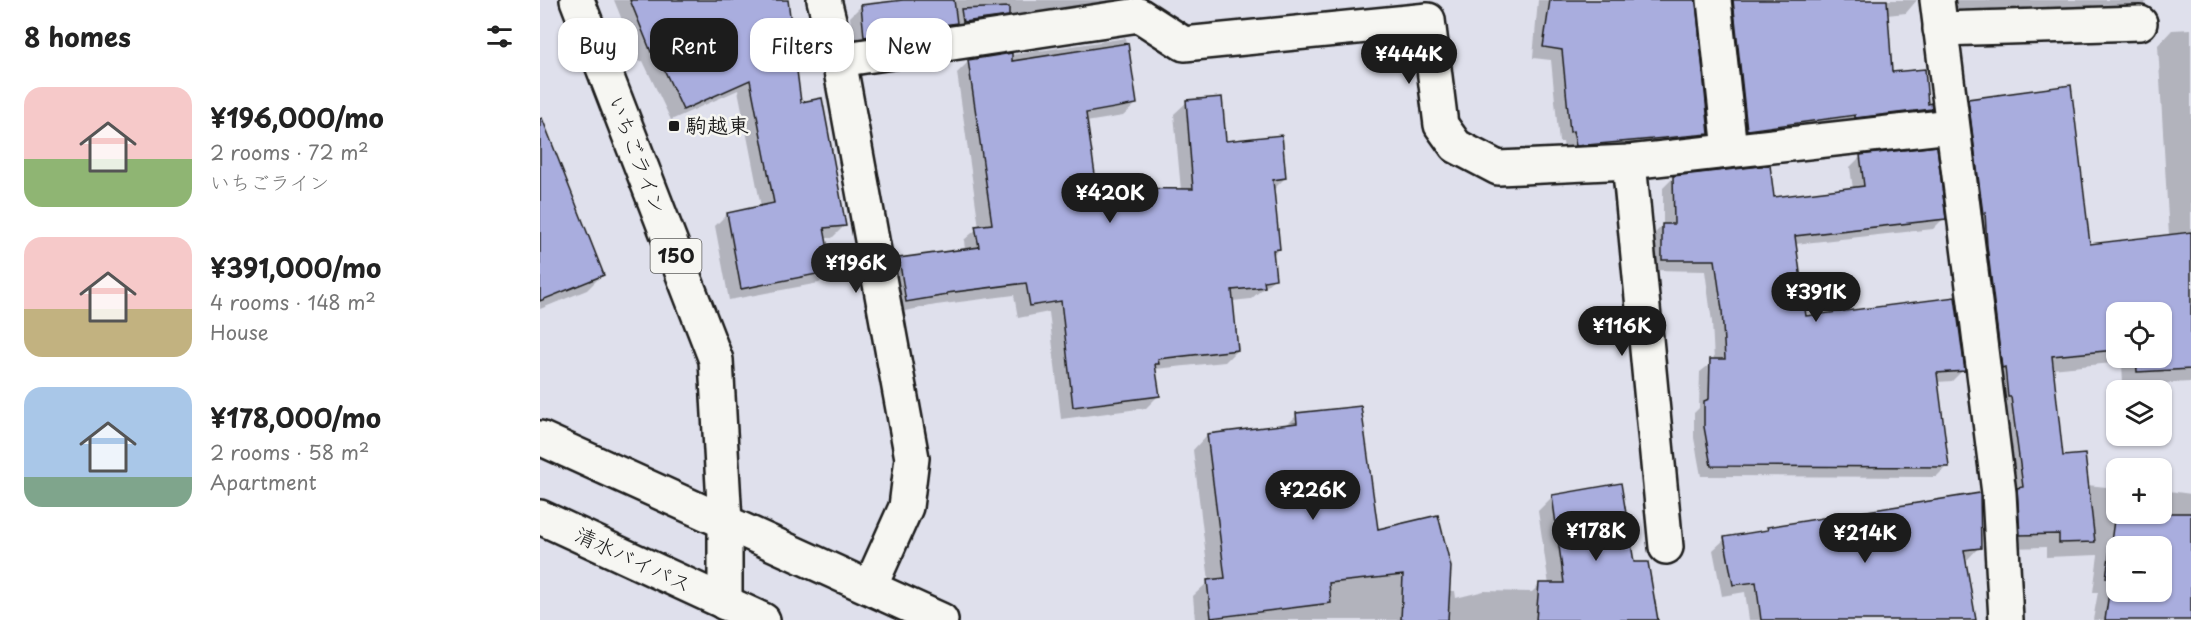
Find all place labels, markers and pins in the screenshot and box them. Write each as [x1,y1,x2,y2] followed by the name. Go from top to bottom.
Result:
[1367,34,1451,85] pin: ¥444K
[686,108,749,140] place label: 駒越東
[667,119,681,133] marker: 駒越東
[1068,173,1152,224] pin: ¥420K
[814,243,898,294] pin: ¥196K
[1774,272,1858,323] pin: ¥391K
[1580,306,1664,357] pin: ¥116K
[1271,470,1355,521] pin: ¥226K
[1554,511,1638,562] pin: ¥178K
[1823,513,1907,564] pin: ¥214K

